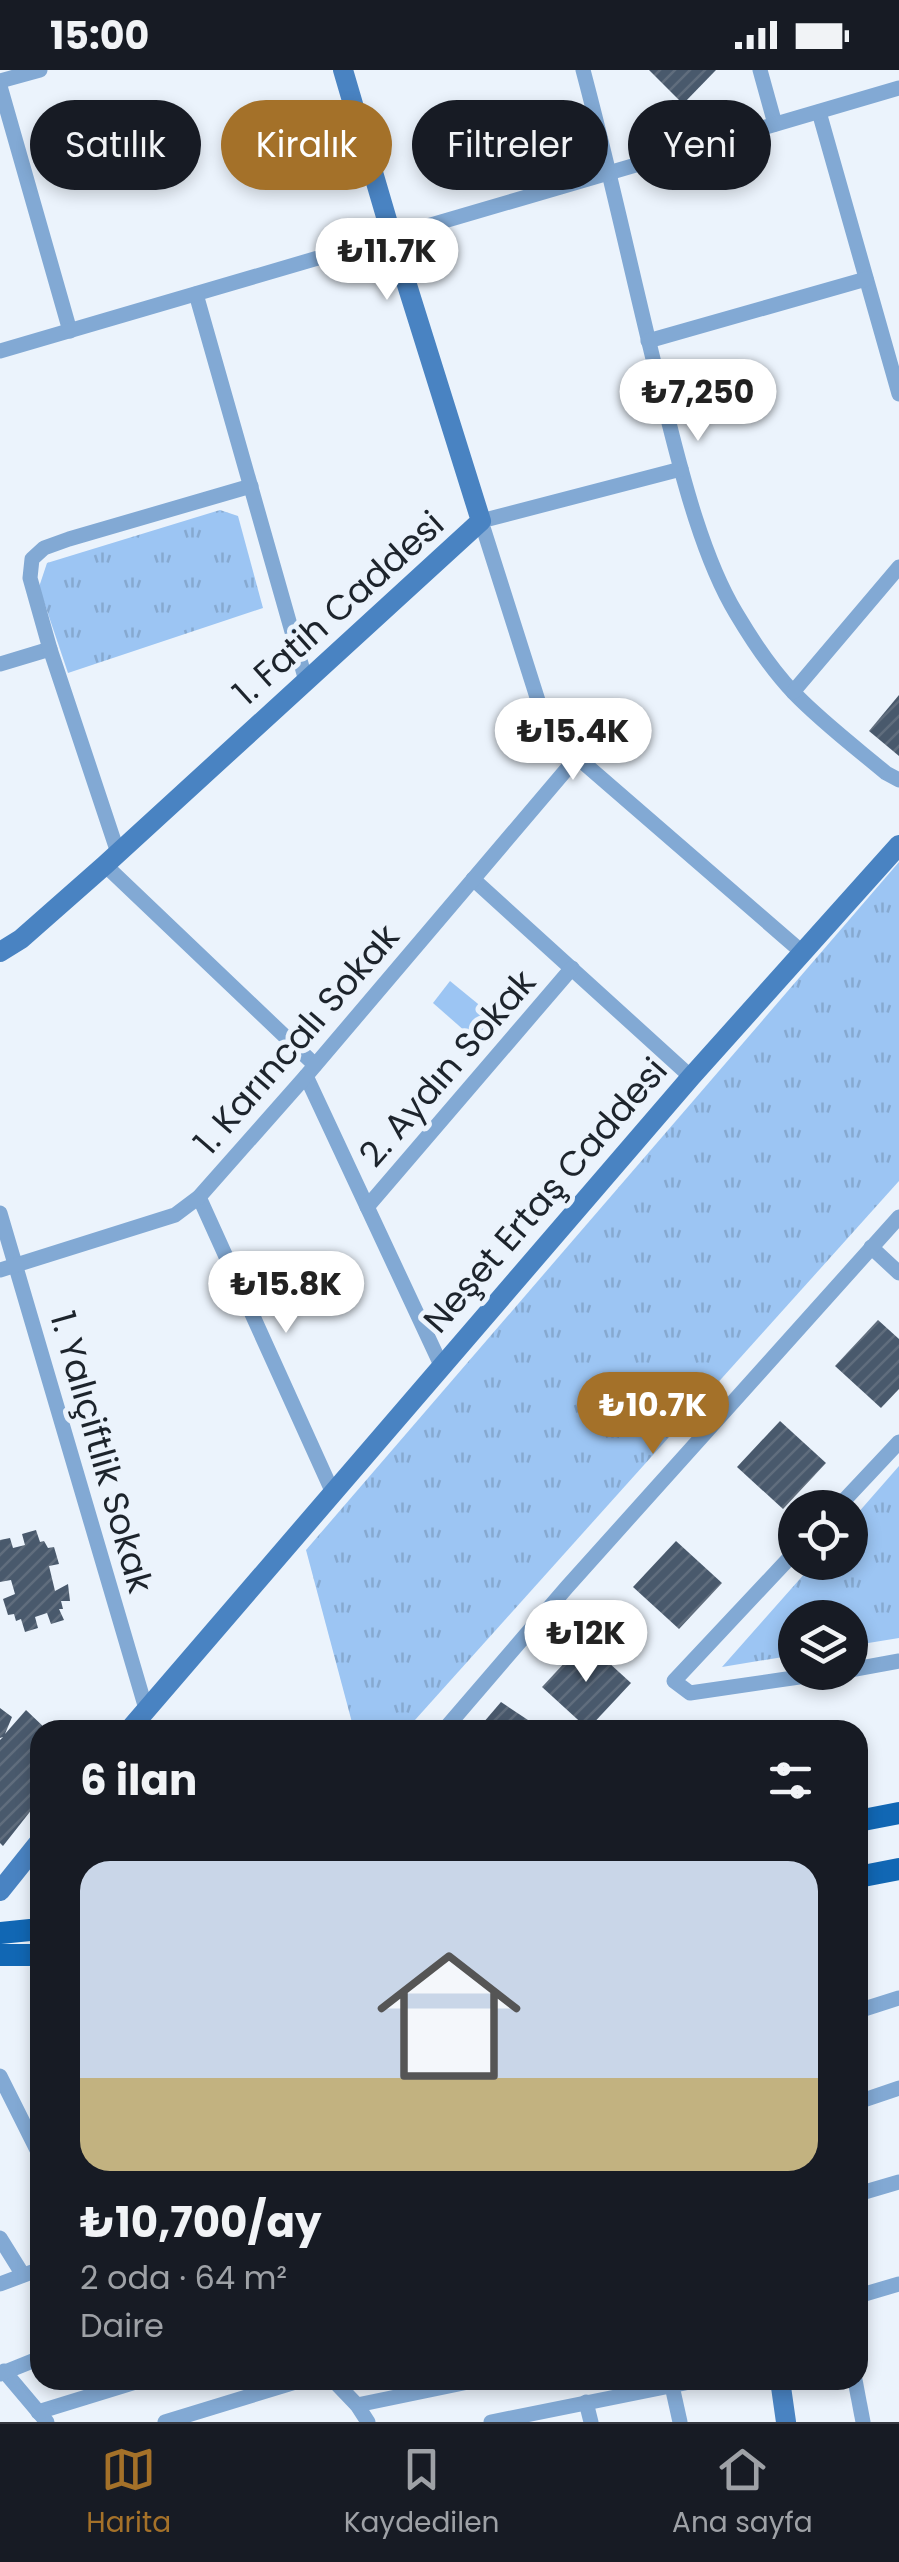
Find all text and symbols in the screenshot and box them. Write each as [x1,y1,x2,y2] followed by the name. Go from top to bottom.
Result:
[50,9,149,62] text: 15:00
[30,100,201,190] chip: Satılık
[221,100,392,190] chip: Kiralık
[412,100,608,190] chip: Filtreler
[628,100,771,190] chip: Yeni
[306,218,468,303] pin: ₺11.7K
[337,228,437,273] text: ₺11.7K
[617,359,779,444] pin: ₺7,250
[642,369,754,414] text: ₺7,250
[222,500,454,716] street label: 1. Fatih Caddesi
[492,698,654,783] pin: ₺15.4K
[517,708,629,753] text: ₺15.4K
[182,913,410,1165] street label: 1. Karıncalı Sokak
[348,959,546,1177] street label: 2. Aydın Sokak
[412,1047,678,1343] street label: Neşet Ertaş Caddesi
[205,1251,367,1336] pin: ₺15.8K
[230,1261,342,1306] text: ₺15.8K
[38,1306,166,1598] street label: 1. Yalıçiftlik Sokak
[572,1372,734,1457] pin: ₺10.7K
[599,1382,707,1427] text: ₺10.7K
[778,1490,868,1690] map controls
[778,1490,868,1580] button: locate
[527,1600,645,1685] pin: ₺12K
[778,1600,868,1690] button: layers
[546,1610,626,1655] text: ₺12K
[80,1751,197,1810] text: 6 ilan
[763,1753,818,1808] icon: filters
[359,1926,539,2106] icon: home
[80,2193,322,2252] text: ₺10,700/ay
[80,2255,287,2300] text: 2 oda · 64 m²
[80,2303,164,2348] text: Daire
[86,2442,171,2544] tab: Harita
[344,2442,499,2544] tab: Kaydedilen
[672,2442,813,2544] tab: Ana sayfa

